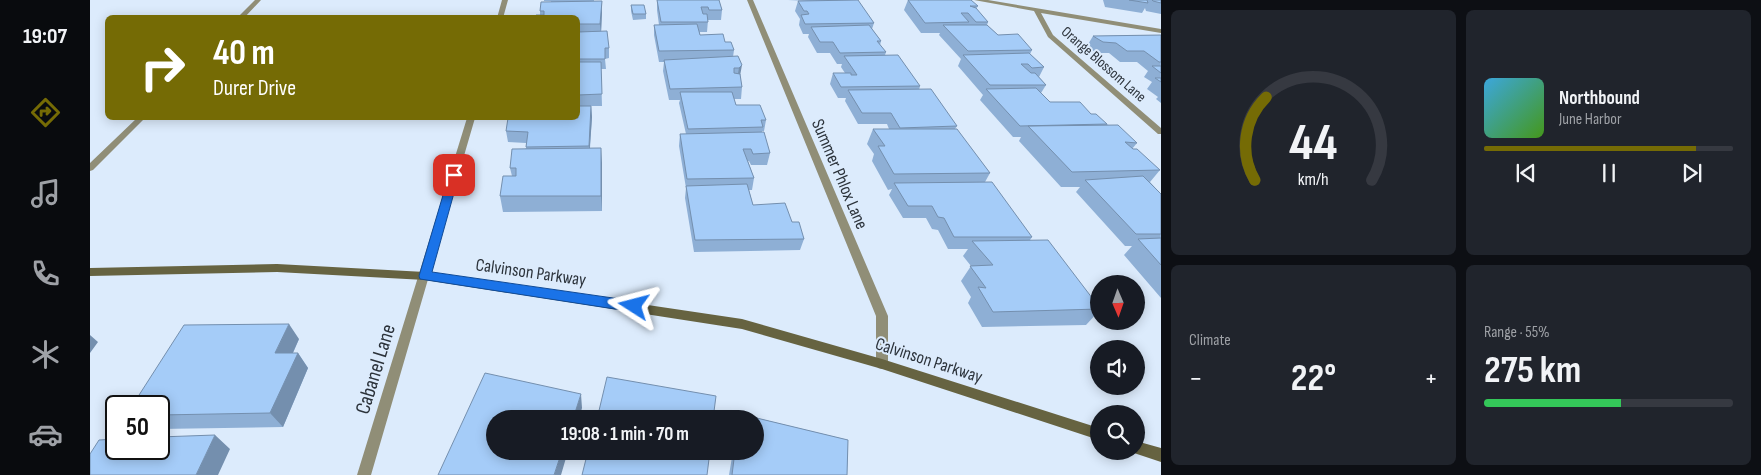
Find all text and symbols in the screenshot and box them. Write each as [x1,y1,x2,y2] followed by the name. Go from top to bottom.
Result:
[1057,22,1150,106] street label: Orange Blossom Lane
[23,23,67,50] text: 19:07
[213,32,275,75] text: 40 m
[130,35,195,100] icon: right
[213,75,296,102] text: Durer Drive
[1559,87,1640,110] text: Northbound
[28,95,63,130] icon: directions
[1559,110,1622,129] text: June Harbor
[1289,112,1338,175] text: 44
[807,116,872,232] street label: Summer Phlox Lane
[433,154,475,196] pin
[1512,159,1540,187] icon: previous
[1595,159,1623,187] icon: pause
[1678,159,1706,187] icon: next
[440,161,468,189] icon: arrive
[1298,169,1329,190] text: km/h
[28,176,63,211] icon: music
[474,254,587,291] street label: Calvinson Parkway
[28,256,63,291] icon: phone
[1090,275,1145,330] north arrow
[1090,275,1145,460] map controls
[607,279,659,331] position arrow
[350,321,401,417] street label: Cabanel Lane
[1484,323,1550,342] text: Range · 55%
[1189,331,1231,350] text: Climate
[873,333,985,388] street label: Calvinson Parkway
[28,337,63,372] icon: climate
[1090,340,1145,395] button: sound
[1484,348,1581,393] text: 275 km
[1291,356,1336,401] text: 22°
[1189,362,1203,395] text: −
[1424,362,1438,395] text: +
[105,395,170,460] speed limit sign: 50
[1090,405,1145,460] button: search
[28,417,63,452] icon: car
[561,423,689,446] text: 19:08 · 1 min · 70 m

